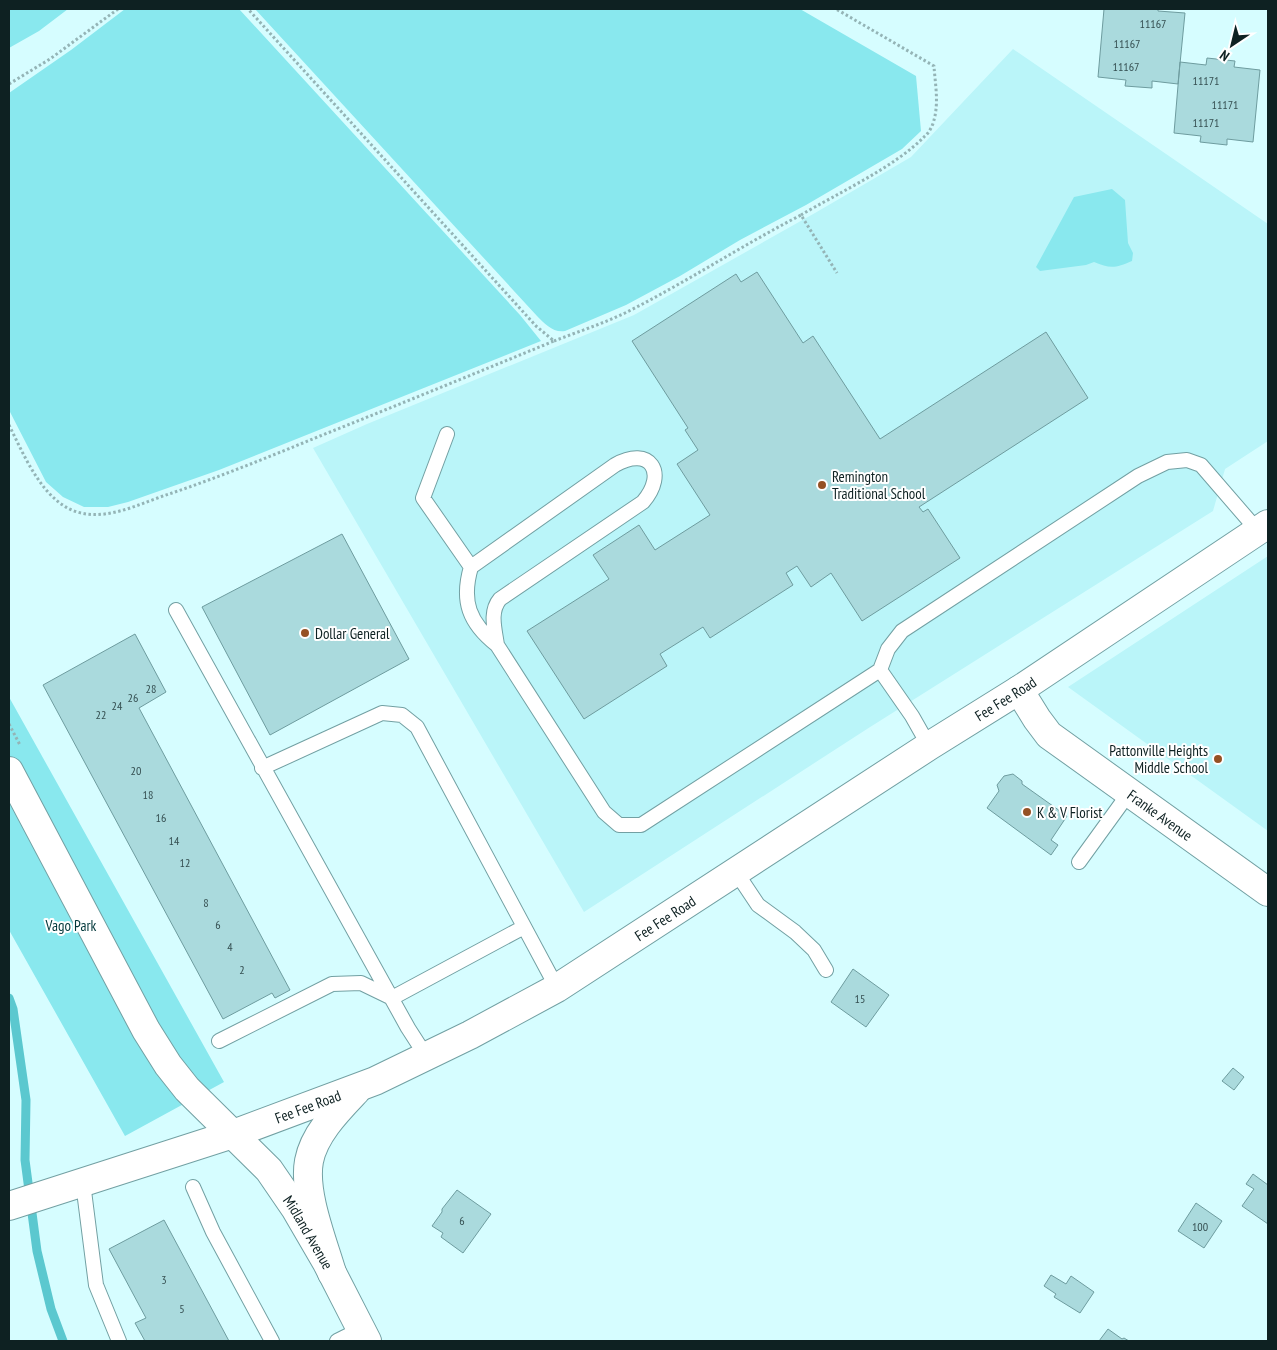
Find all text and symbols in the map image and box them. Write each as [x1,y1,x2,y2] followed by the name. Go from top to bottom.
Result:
[1139,16,1167,31] house number: 11167
[1207,20,1257,70] north arrow
[1113,36,1141,51] house number: 11167
[1216,46,1233,65] text: N
[1112,59,1140,74] house number: 11167
[1192,73,1220,88] house number: 11171
[1211,97,1239,112] house number: 11171
[1192,115,1220,130] house number: 11171
[832,467,926,503] place label: Remington Traditional School
[816,479,828,491] marker: Remington Traditional School
[315,624,390,643] place label: Dollar General
[299,627,311,639] marker: Dollar General
[971,672,1040,725] street label: Fee Fee Road
[146,681,156,696] house number: 28
[128,690,138,705] house number: 26
[112,698,123,713] house number: 24
[96,707,106,722] house number: 22
[1109,741,1208,777] place label: Pattonville Heights Middle School
[1212,753,1224,765] marker: Pattonville Heights Middle School
[131,763,141,778] house number: 20
[1124,785,1196,844] street label: Franke Avenue
[143,787,153,802] house number: 18
[1037,803,1102,822] place label: K & V Florist
[1021,806,1033,818] marker: K & V Florist
[156,810,166,825] house number: 16
[169,833,180,848] house number: 14
[180,855,190,870] house number: 12
[631,891,699,945] street label: Fee Fee Road
[203,895,209,910] house number: 8
[45,916,97,935] park label: Vago Park
[215,917,221,932] house number: 6
[227,939,233,954] house number: 4
[239,962,245,977] house number: 2
[855,991,865,1006] house number: 15
[272,1085,343,1127] street label: Fee Fee Road
[279,1191,338,1272] street label: Midland Avenue
[459,1213,465,1228] house number: 6
[1192,1219,1208,1234] house number: 100
[161,1272,167,1287] house number: 3
[179,1301,185,1316] house number: 5

